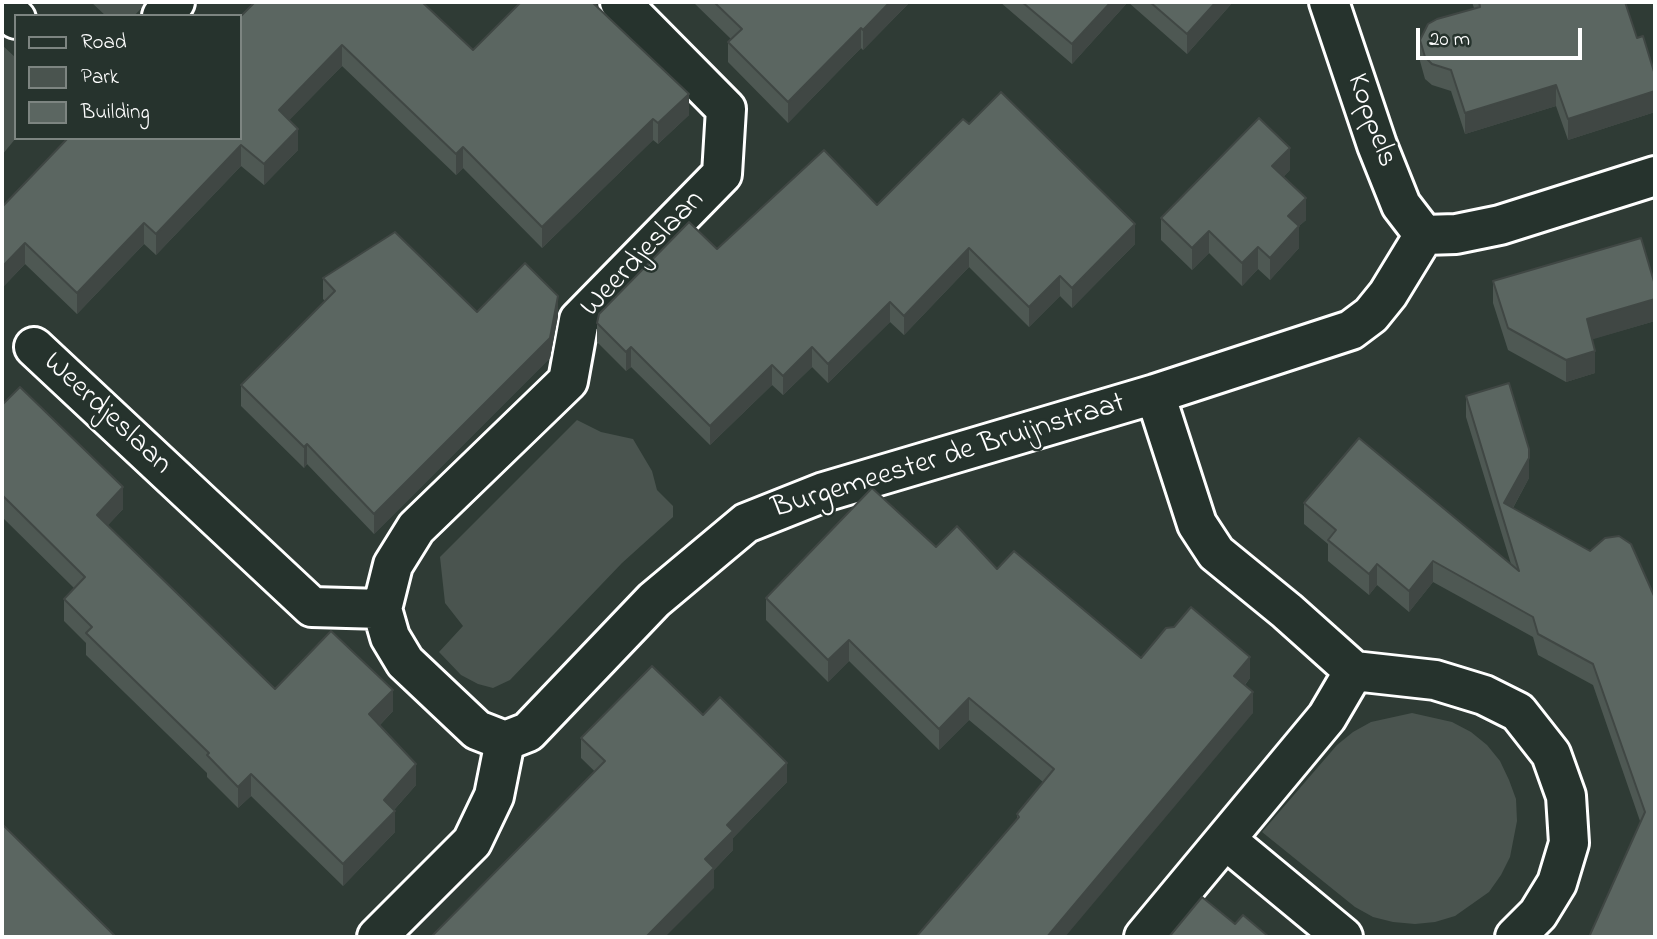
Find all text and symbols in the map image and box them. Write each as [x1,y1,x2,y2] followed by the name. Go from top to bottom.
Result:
[14,14,242,140] legend
[1419,14,1585,58] scale bar
[1429,25,1470,55] text: 20 m
[81,28,127,58] text: Road
[81,63,119,93] text: Park
[1337,69,1403,173] street label: Koppels
[81,98,150,128] text: Building
[574,184,714,326] street label: Weerdjeslaan
[34,346,178,484] street label: Weerdjeslaan
[768,387,1130,529] street label: Burgemeester de Bruijnstraat

